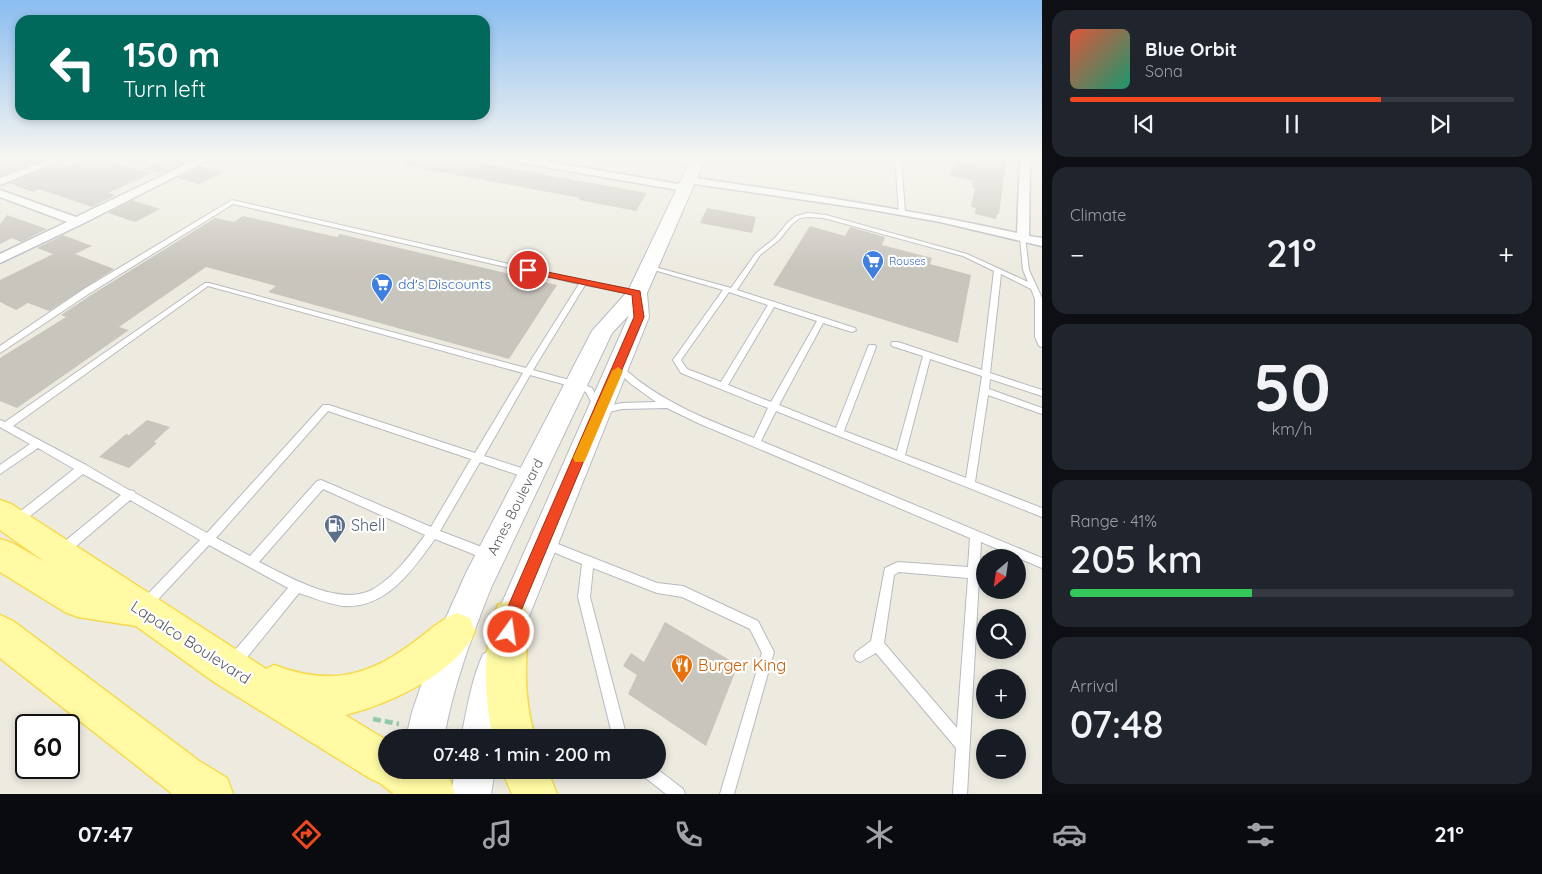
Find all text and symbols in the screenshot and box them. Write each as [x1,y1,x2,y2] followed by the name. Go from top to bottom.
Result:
[123,32,220,76] text: 150 m
[40,35,105,100] icon: left
[1145,37,1237,61] text: Blue Orbit
[1145,61,1183,81] text: Sona
[123,75,206,103] text: Turn left
[1130,110,1158,138] icon: previous
[1278,110,1306,138] icon: pause
[1426,110,1454,138] icon: next
[1070,205,1126,225] text: Climate
[1266,229,1316,277] text: 21°
[1070,237,1085,272] text: −
[1498,237,1514,272] text: +
[507,249,549,291] pin
[861,249,885,280] supermarket icon: Rouses
[889,254,926,268] place label: Rouses
[514,256,542,284] icon: arrive
[370,272,394,303] supermarket icon: dd's Discounts
[398,275,491,293] place label: dd's Discounts
[1253,346,1331,427] text: 50
[1272,419,1312,439] text: km/h
[483,456,547,558] street label: Ames Boulevard
[1070,511,1157,531] text: Range · 41%
[323,513,347,544] fuel station icon: Shell
[351,515,385,535] place label: Shell
[1070,535,1203,583] text: 205 km
[976,549,1026,599] north arrow
[976,549,1026,779] map controls
[127,596,255,688] street label: Lapalco Boulevard
[482,605,534,657] position arrow
[976,609,1026,659] button: search
[670,653,694,684] restaurant icon: Burger King
[698,655,786,675] place label: Burger King
[976,669,1026,719] button: +
[1070,676,1118,696] text: Arrival
[1070,700,1163,748] text: 07:48
[15,714,80,779] speed limit sign: 60
[976,729,1026,779] button: −
[433,742,611,766] text: 07:48 · 1 min · 200 m
[289,817,324,852] icon: directions
[480,817,515,852] icon: music
[671,817,706,852] icon: phone
[862,817,897,852] icon: climate
[1052,817,1087,852] icon: car
[1243,817,1278,852] icon: filters
[78,820,133,848] text: 07:47
[1434,820,1464,848] text: 21°

